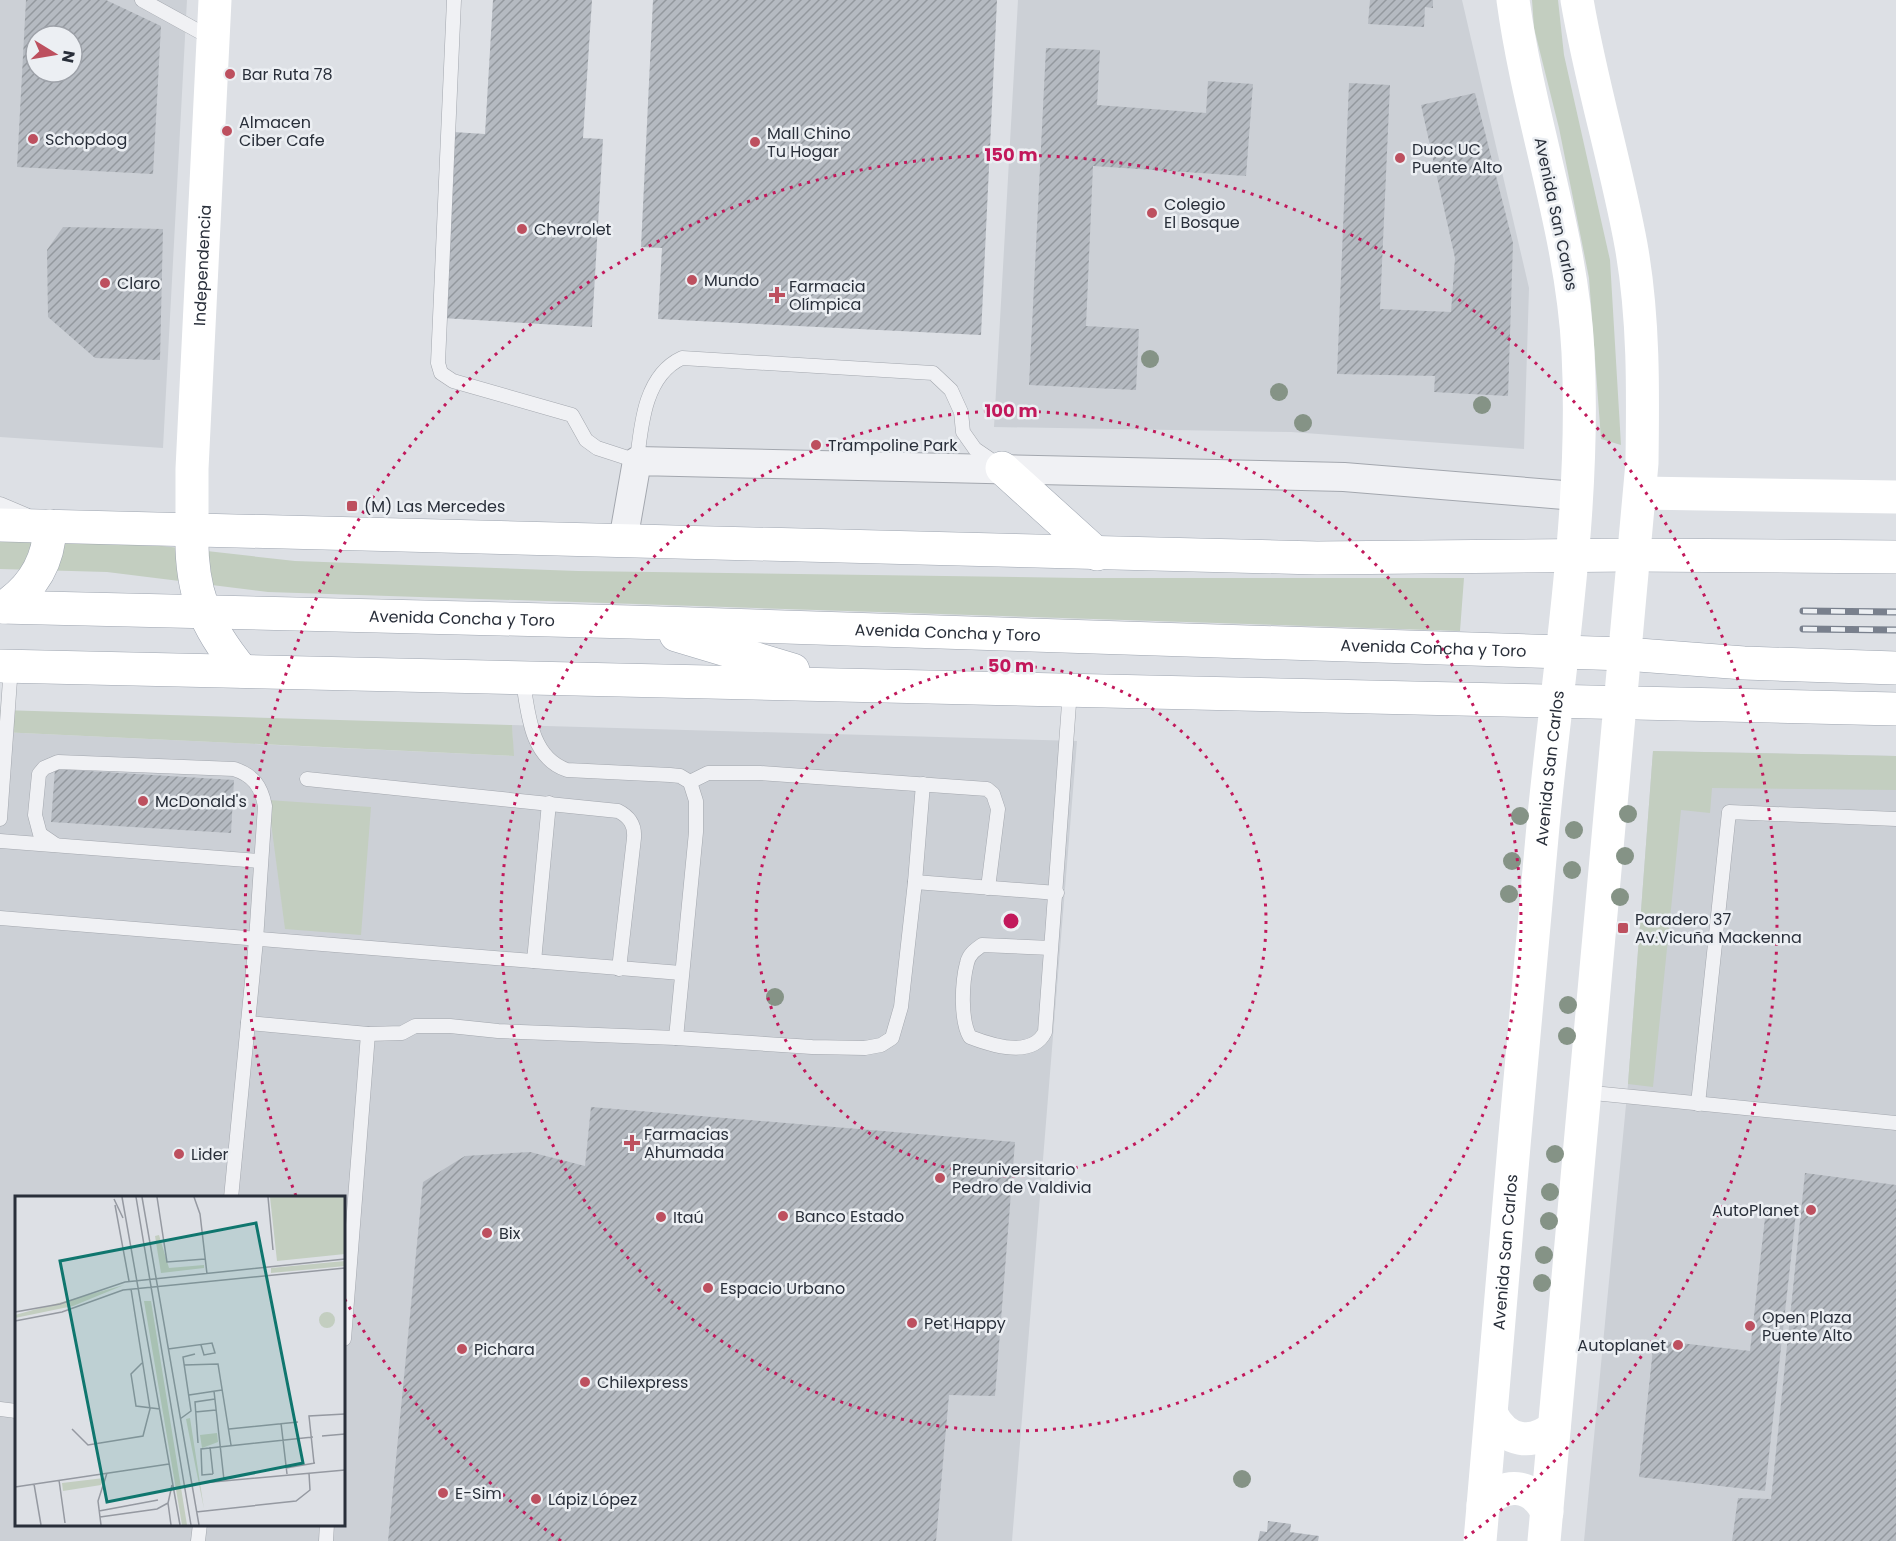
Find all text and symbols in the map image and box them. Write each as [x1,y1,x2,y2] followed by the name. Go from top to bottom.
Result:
[24,24,84,84] north arrow
[56,49,81,65] text: N
[242,63,333,86] place label: Bar Ruta 78
[223,67,237,81] marker: Bar Ruta 78
[239,111,325,152] place label: Almacen Ciber Cafe
[767,122,851,163] place label: Mall Chino Tu Hogar
[220,124,234,138] marker: Almacen Ciber Cafe
[45,128,127,151] place label: Schopdog
[26,132,40,146] marker: Schopdog
[748,135,762,149] marker: Mall Chino Tu Hogar
[1529,135,1583,293] street label: Avenida San Carlos
[1412,138,1502,179] place label: Duoc UC Puente Alto
[984,142,1038,167] text: 150 m
[1393,151,1407,165] marker: Duoc UC Puente Alto
[1164,193,1240,234] place label: Colegio El Bosque
[188,204,216,326] street label: Independencia
[1145,206,1159,220] marker: Colegio El Bosque
[534,218,612,241] place label: Chevrolet
[515,222,529,236] marker: Chevrolet
[704,269,759,292] place label: Mundo
[117,272,160,295] place label: Claro
[685,273,699,287] marker: Mundo
[789,275,866,316] place label: Farmacia Olímpica
[98,276,112,290] marker: Claro
[770,288,784,302] marker: Farmacia Olímpica
[984,398,1038,423] text: 100 m
[828,434,958,457] place label: Trampoline Park
[809,438,823,452] marker: Trampoline Park
[364,495,505,518] place label: (M) Las Mercedes
[345,499,359,513] marker: (M) Las Mercedes
[369,604,555,632] street label: Avenida Concha y Toro
[854,618,1041,647] street label: Avenida Concha y Toro
[1340,633,1527,662] street label: Avenida Concha y Toro
[988,653,1034,678] text: 50 m
[1530,689,1569,847] street label: Avenida San Carlos
[155,790,247,813] place label: McDonald's
[136,794,150,808] marker: McDonald's
[1635,908,1802,949] place label: Paradero 37 Av.Vicuña Mackenna
[1001,911,1021,931] centre of rings
[1616,921,1630,935] marker: Paradero 37 Av.Vicuña Mackenna
[644,1123,729,1164] place label: Farmacias Ahumada
[625,1136,639,1150] marker: Farmacias Ahumada
[191,1143,229,1166] place label: Lider
[172,1147,186,1161] marker: Lider
[952,1158,1092,1199] place label: Preuniversitario Pedro de Valdivia
[933,1171,947,1185] marker: Preuniversitario Pedro de Valdivia
[1487,1173,1523,1331] street label: Avenida San Carlos
[15,1196,345,1526] inset map
[1712,1199,1799,1222] place label: AutoPlanet
[1804,1203,1818,1217] marker: AutoPlanet
[795,1205,904,1228] place label: Banco Estado
[673,1206,704,1229] place label: Itaú
[776,1209,790,1223] marker: Banco Estado
[654,1210,668,1224] marker: Itaú
[499,1222,521,1245] place label: Bix
[480,1226,494,1240] marker: Bix
[720,1277,845,1300] place label: Espacio Urbano
[701,1281,715,1295] marker: Espacio Urbano
[1762,1306,1852,1347] place label: Open Plaza Puente Alto
[924,1312,1006,1335] place label: Pet Happy
[905,1316,919,1330] marker: Pet Happy
[1743,1319,1757,1333] marker: Open Plaza Puente Alto
[1577,1334,1666,1357] place label: Autoplanet
[474,1338,535,1361] place label: Pichara
[1671,1338,1685,1352] marker: Autoplanet
[455,1342,469,1356] marker: Pichara
[597,1371,688,1394] place label: Chilexpress
[578,1375,592,1389] marker: Chilexpress
[455,1482,502,1505] place label: E-Sim
[436,1486,450,1500] marker: E-Sim
[548,1488,637,1511] place label: Lápiz López
[529,1492,543,1506] marker: Lápiz López

